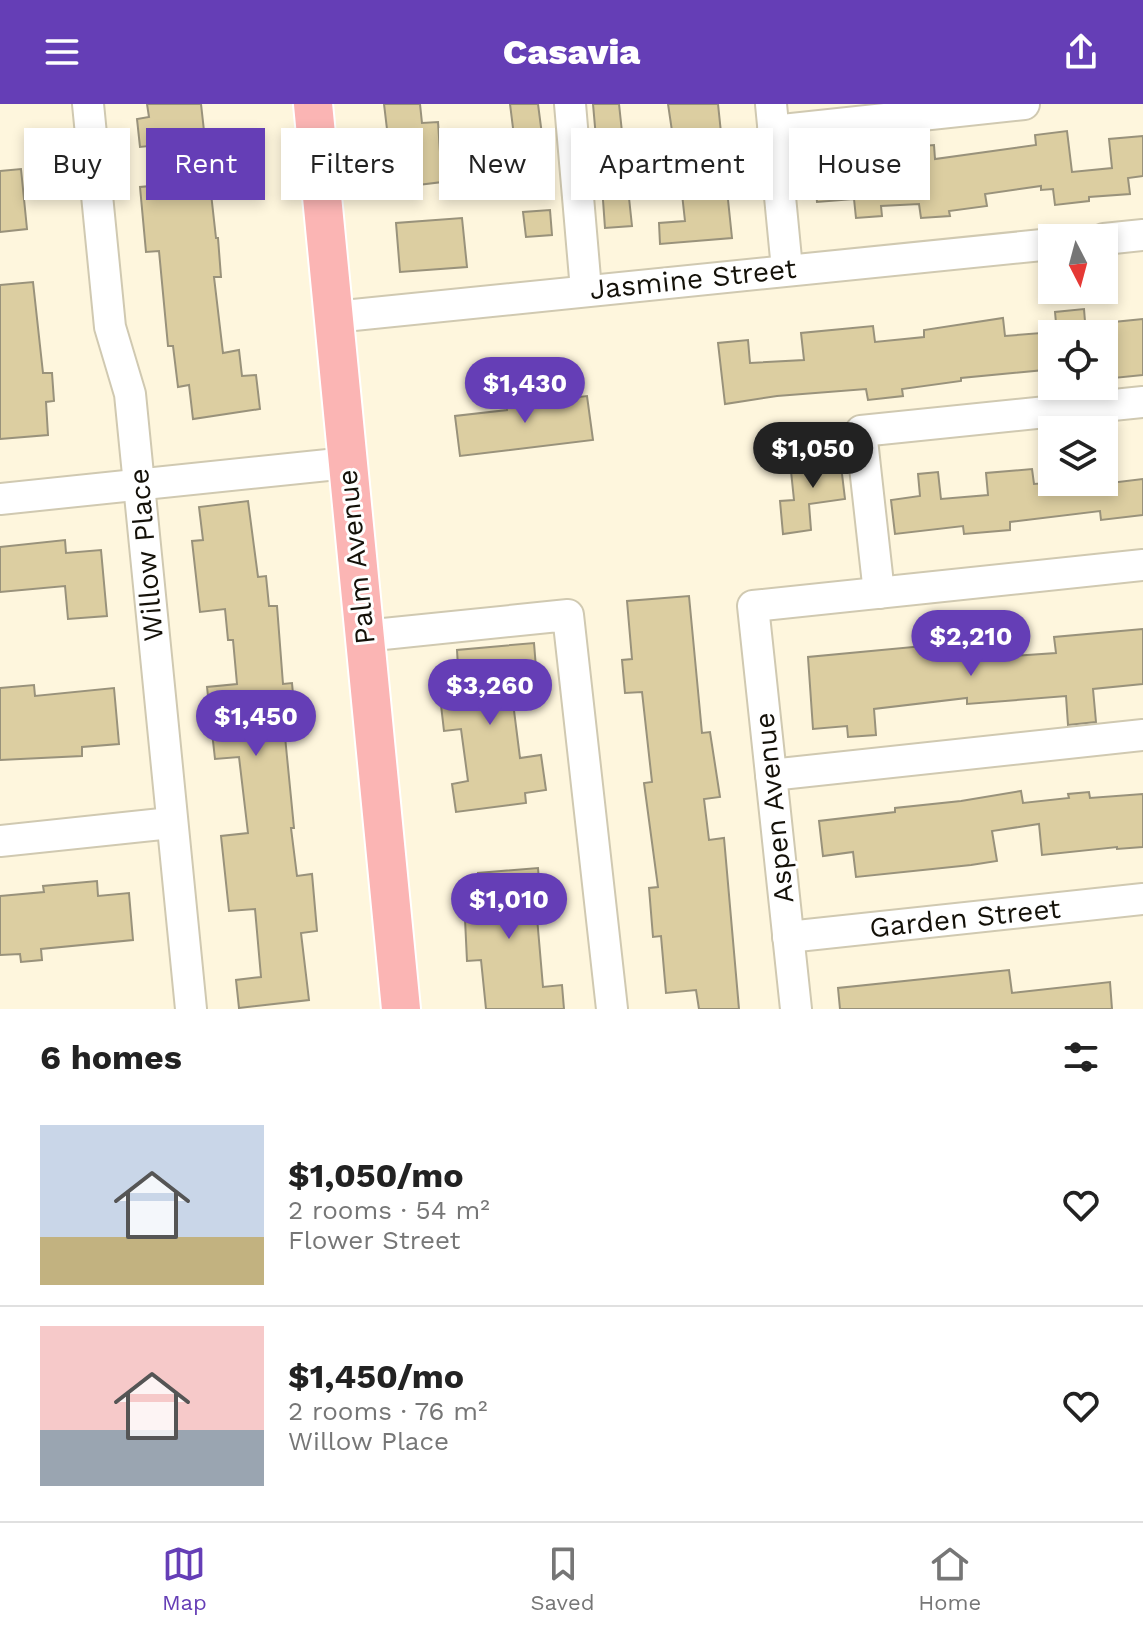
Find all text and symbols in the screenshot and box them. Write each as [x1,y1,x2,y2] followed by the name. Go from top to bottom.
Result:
[40,30,84,74] icon: menu
[1059,30,1103,74] icon: share
[503,31,640,73] text: Casavia
[24,128,130,200] chip: Buy
[146,128,265,200] chip: Rent
[281,128,423,200] chip: Filters
[439,128,555,200] chip: New
[571,128,773,200] chip: Apartment
[789,128,930,200] chip: House
[1038,224,1118,304] north arrow
[1038,224,1118,496] map controls
[588,252,798,306] street label: Jasmine Street
[1038,320,1118,400] button: locate
[460,357,590,425] pin: $1,430
[483,368,567,398] text: $1,430
[1038,416,1118,496] button: layers
[748,422,878,490] pin: $1,050
[771,433,855,463] text: $1,050
[122,467,170,643] street label: Willow Place
[330,468,382,646] street label: Palm Avenue
[906,610,1036,678] pin: $2,210
[929,621,1013,651] text: $2,210
[425,659,555,727] pin: $3,260
[446,670,534,700] text: $3,260
[191,690,321,758] pin: $1,450
[214,701,298,731] text: $1,450
[748,711,800,905] street label: Aspen Avenue
[444,873,574,941] pin: $1,010
[469,884,549,914] text: $1,010
[868,892,1062,944] street label: Garden Street
[1059,1035,1103,1079] icon: filters
[40,1037,182,1077] text: 6 homes
[288,1155,464,1195] text: $1,050/mo
[104,1157,200,1253] icon: home
[1059,1183,1103,1227] icon: heart
[288,1195,490,1225] text: 2 rooms · 54 m²
[288,1225,460,1255] text: Flower Street
[288,1356,464,1396] text: $1,450/mo
[104,1358,200,1454] icon: home
[1059,1384,1103,1428] icon: heart
[288,1396,487,1426] text: 2 rooms · 76 m²
[288,1426,449,1456] text: Willow Place
[162,1542,207,1615] tab: Map
[531,1542,594,1615] tab: Saved
[918,1542,981,1615] tab: Home

